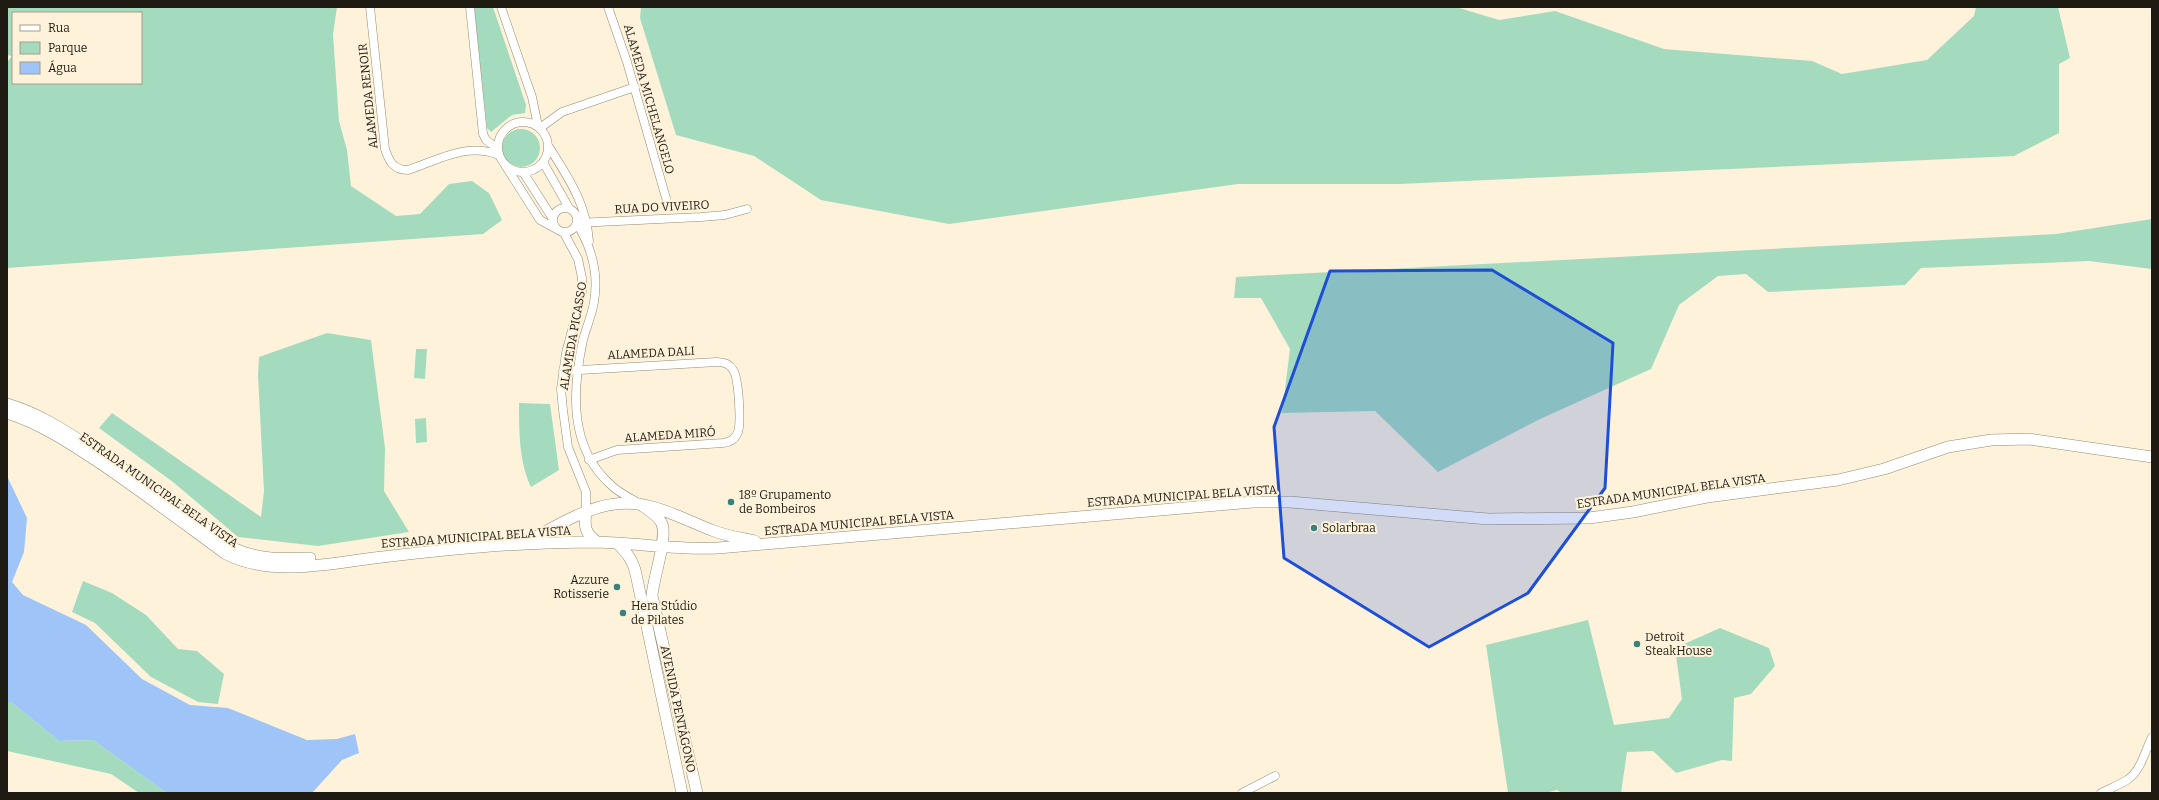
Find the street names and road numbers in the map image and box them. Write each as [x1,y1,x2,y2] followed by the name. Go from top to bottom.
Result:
[621,22,677,176] street label: ALAMEDA MICHELANGELO
[355,42,381,149] street label: ALAMEDA RENOIR
[614,198,710,216] street label: RUA DO VIVEIRO
[557,281,589,391] street label: ALAMEDA PICASSO
[607,344,695,362] street label: ALAMEDA DALI
[624,424,716,445] street label: ALAMEDA MIRÓ
[77,430,241,551] street label: ESTRADA MUNICIPAL BELA VISTA
[1576,471,1767,511] street label: ESTRADA MUNICIPAL BELA VISTA
[1086,482,1278,510] street label: ESTRADA MUNICIPAL BELA VISTA
[763,508,955,538] street label: ESTRADA MUNICIPAL BELA VISTA
[380,523,572,551] street label: ESTRADA MUNICIPAL BELA VISTA
[658,644,699,774] street label: AVENIDA PENTÁGONO

